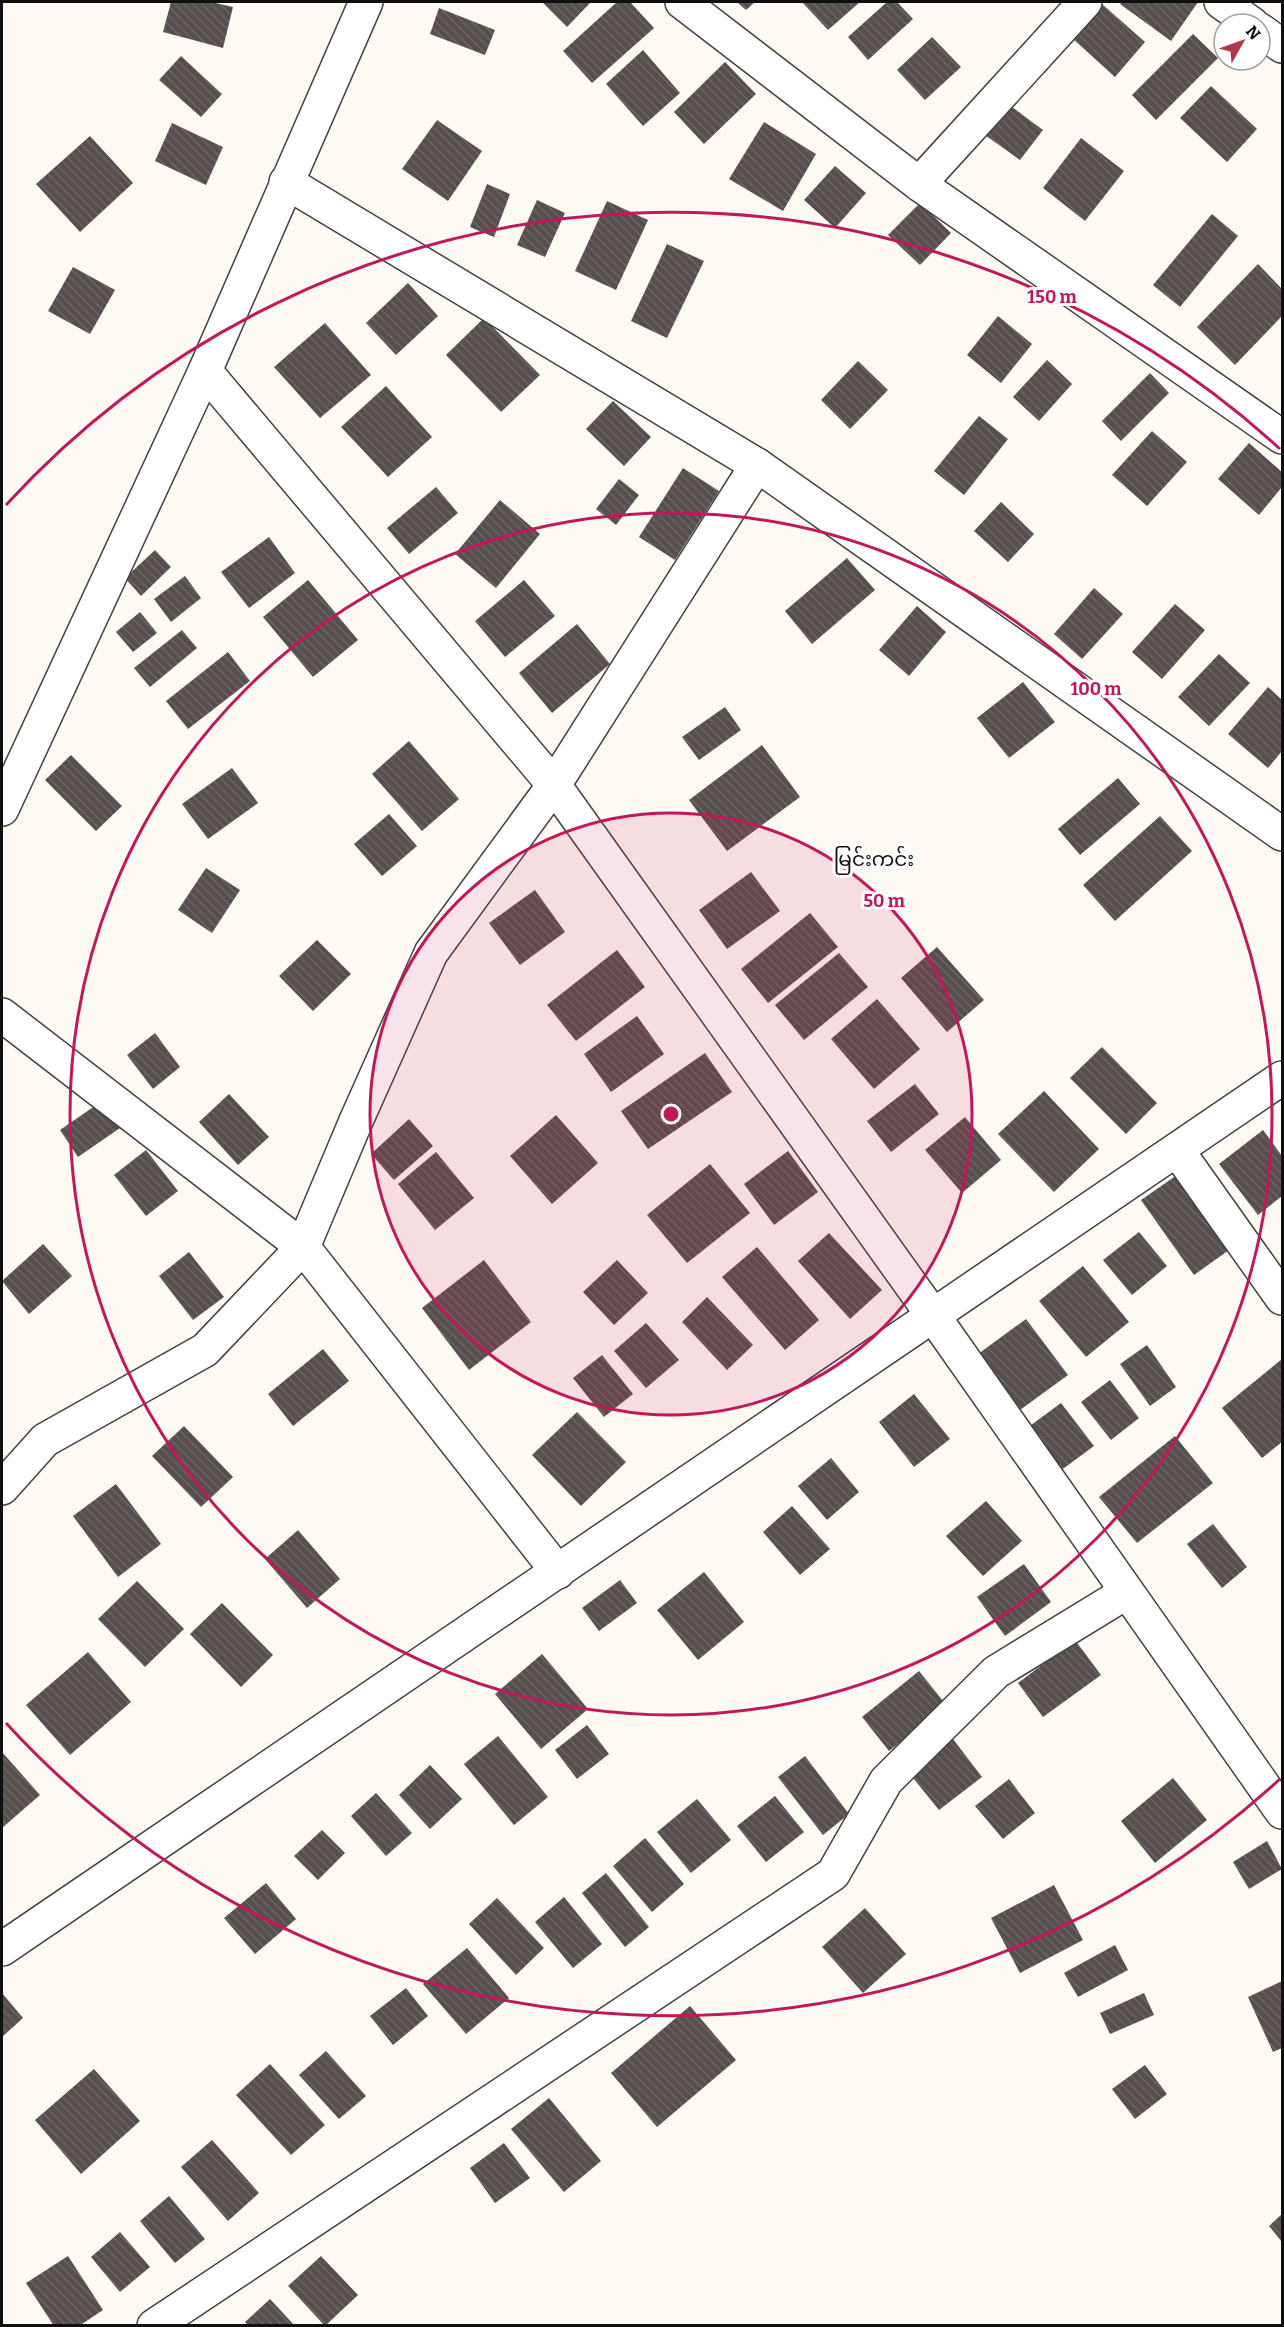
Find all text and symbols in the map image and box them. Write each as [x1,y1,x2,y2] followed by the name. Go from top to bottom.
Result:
[1212,12,1272,72] north arrow
[1242,22,1264,44] text: N
[1027,286,1077,308] text: 150 m
[1070,678,1122,700] text: 100 m
[834,845,914,875] district label: မြင်းကင်း
[863,890,905,912] text: 50 m
[661,1104,681,1124] centre of rings

